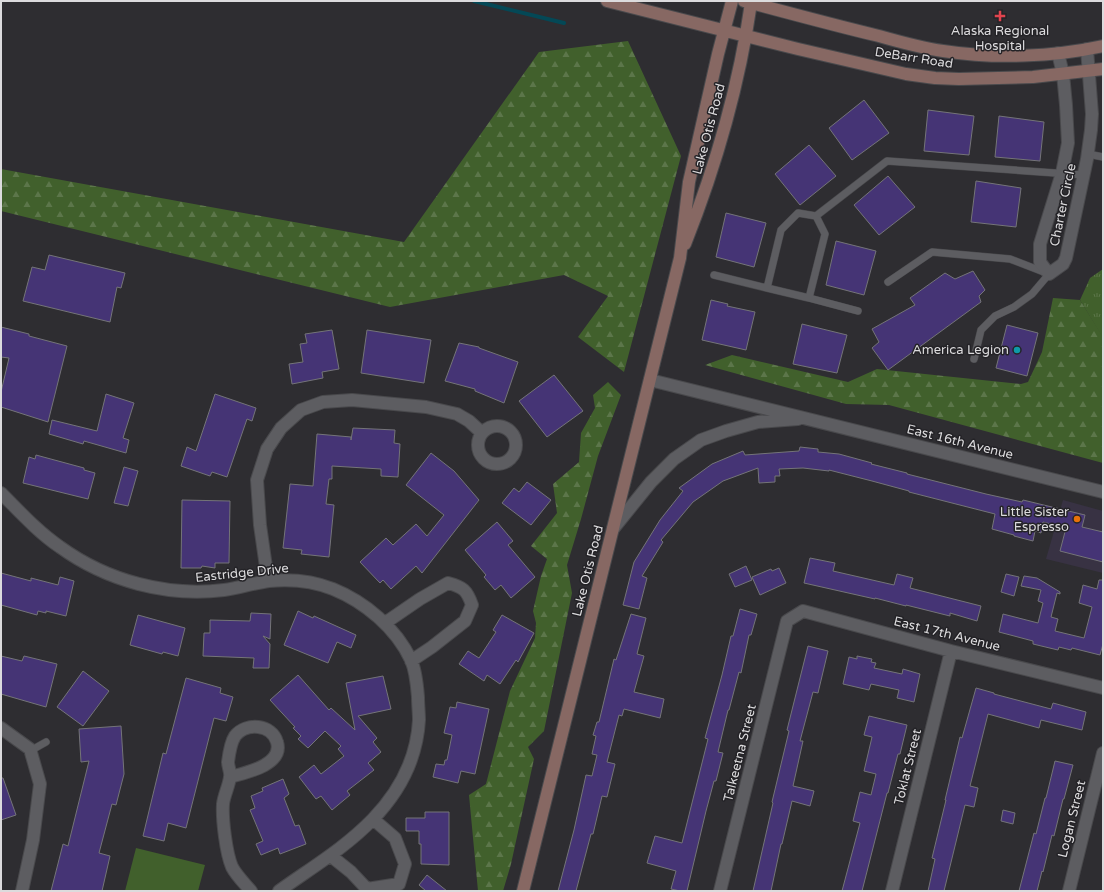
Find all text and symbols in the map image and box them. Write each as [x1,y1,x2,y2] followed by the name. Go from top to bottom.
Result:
[994,10,1006,22] marker: Alaska Regional Hospital
[951,23,1049,54] place label: Alaska Regional Hospital
[874,44,954,72] street label: DeBarr Road
[689,82,729,176] street label: Lake Otis Road
[1046,162,1080,248] street label: Charter Circle
[912,342,1009,358] place label: America Legion
[1012,345,1022,355] marker: America Legion
[905,421,1015,463] street label: East 16th Avenue
[1000,504,1069,535] place label: Little Sister Espresso
[1072,514,1082,524] marker: Little Sister Espresso
[569,524,607,618] street label: Lake Otis Road
[194,560,290,586] street label: Eastridge Drive
[892,613,1002,655] street label: East 17th Avenue
[720,703,760,803] street label: Talkeetna Street
[891,727,925,807] street label: Toklat Street
[1055,779,1089,859] street label: Logan Street

